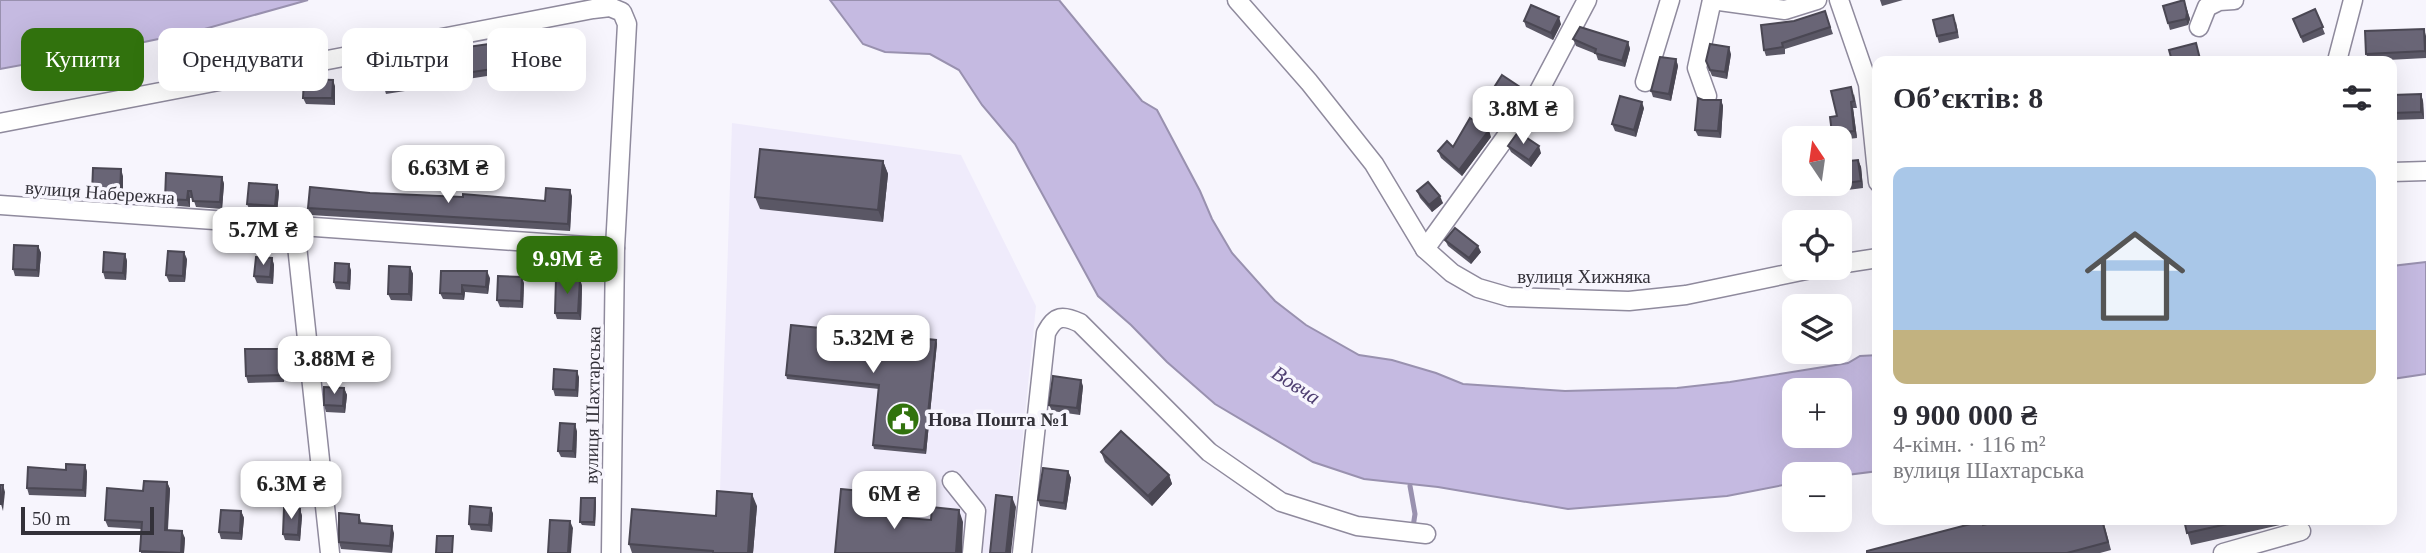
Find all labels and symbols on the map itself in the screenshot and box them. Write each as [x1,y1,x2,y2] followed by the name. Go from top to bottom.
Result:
[1466,86,1580,146] pin: 3.8M ₴
[1782,126,1852,196] north arrow
[383,146,513,205] pin: 6.63M ₴
[24,177,176,208] street label: вулиця Набережна
[206,208,320,267] pin: 5.7M ₴
[510,236,624,296] pin: 9.9M ₴
[1517,266,1651,287] street label: вулиця Хижняка
[808,316,938,375] pin: 5.32M ₴
[581,325,604,484] street label: вулиця Шахтарська
[269,336,399,396] pin: 3.88M ₴
[1267,361,1325,409] water label: Вовча
[884,400,922,438] public building icon: Нова Пошта №1
[928,409,1069,430] place label: Нова Пошта №1
[234,462,348,521] pin: 6.3M ₴
[853,472,935,531] pin: 6M ₴
[21,504,154,536] scale bar

